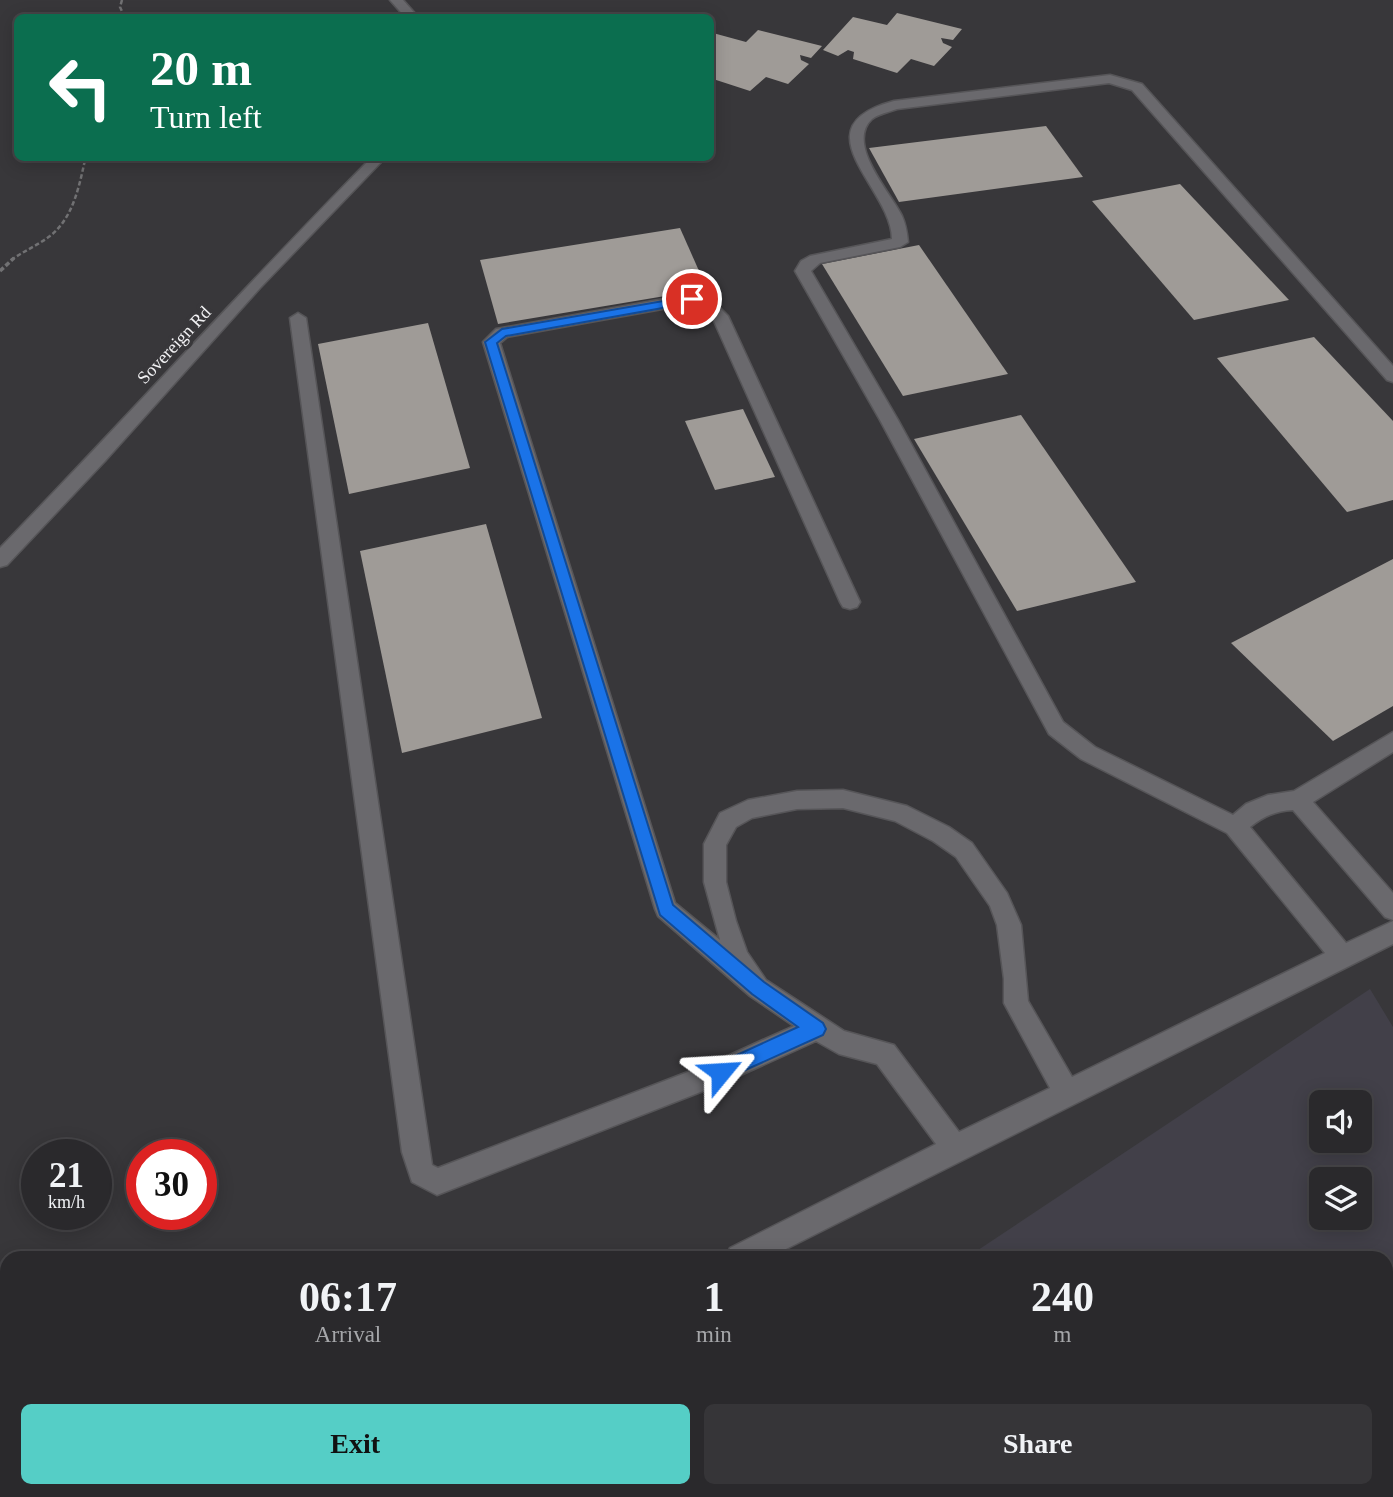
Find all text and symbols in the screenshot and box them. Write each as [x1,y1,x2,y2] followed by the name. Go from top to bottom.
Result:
[150,41,252,96] text: 20 m
[35,42,126,133] icon: left
[150,99,262,135] text: Turn left
[662,269,722,329] pin
[673,280,711,318] icon: arrive
[133,302,215,388] street label: Sovereign Rd
[684,1035,758,1109] position arrow
[1309,1090,1372,1230] map controls
[1309,1090,1372,1153] button: sound
[126,1139,217,1230] speed limit sign: 30
[49,1156,84,1195] text: 21
[1309,1167,1372,1230] button: layers
[48,1192,85,1212] text: km/h
[299,1274,397,1320] text: 06:17
[703,1274,724,1320] text: 1
[1031,1274,1094,1320] text: 240
[315,1322,381,1347] text: Arrival
[696,1322,732,1347] text: min
[1053,1322,1071,1347] text: m
[21,1404,690,1484] button: Exit
[704,1404,1372,1484] button: Share

